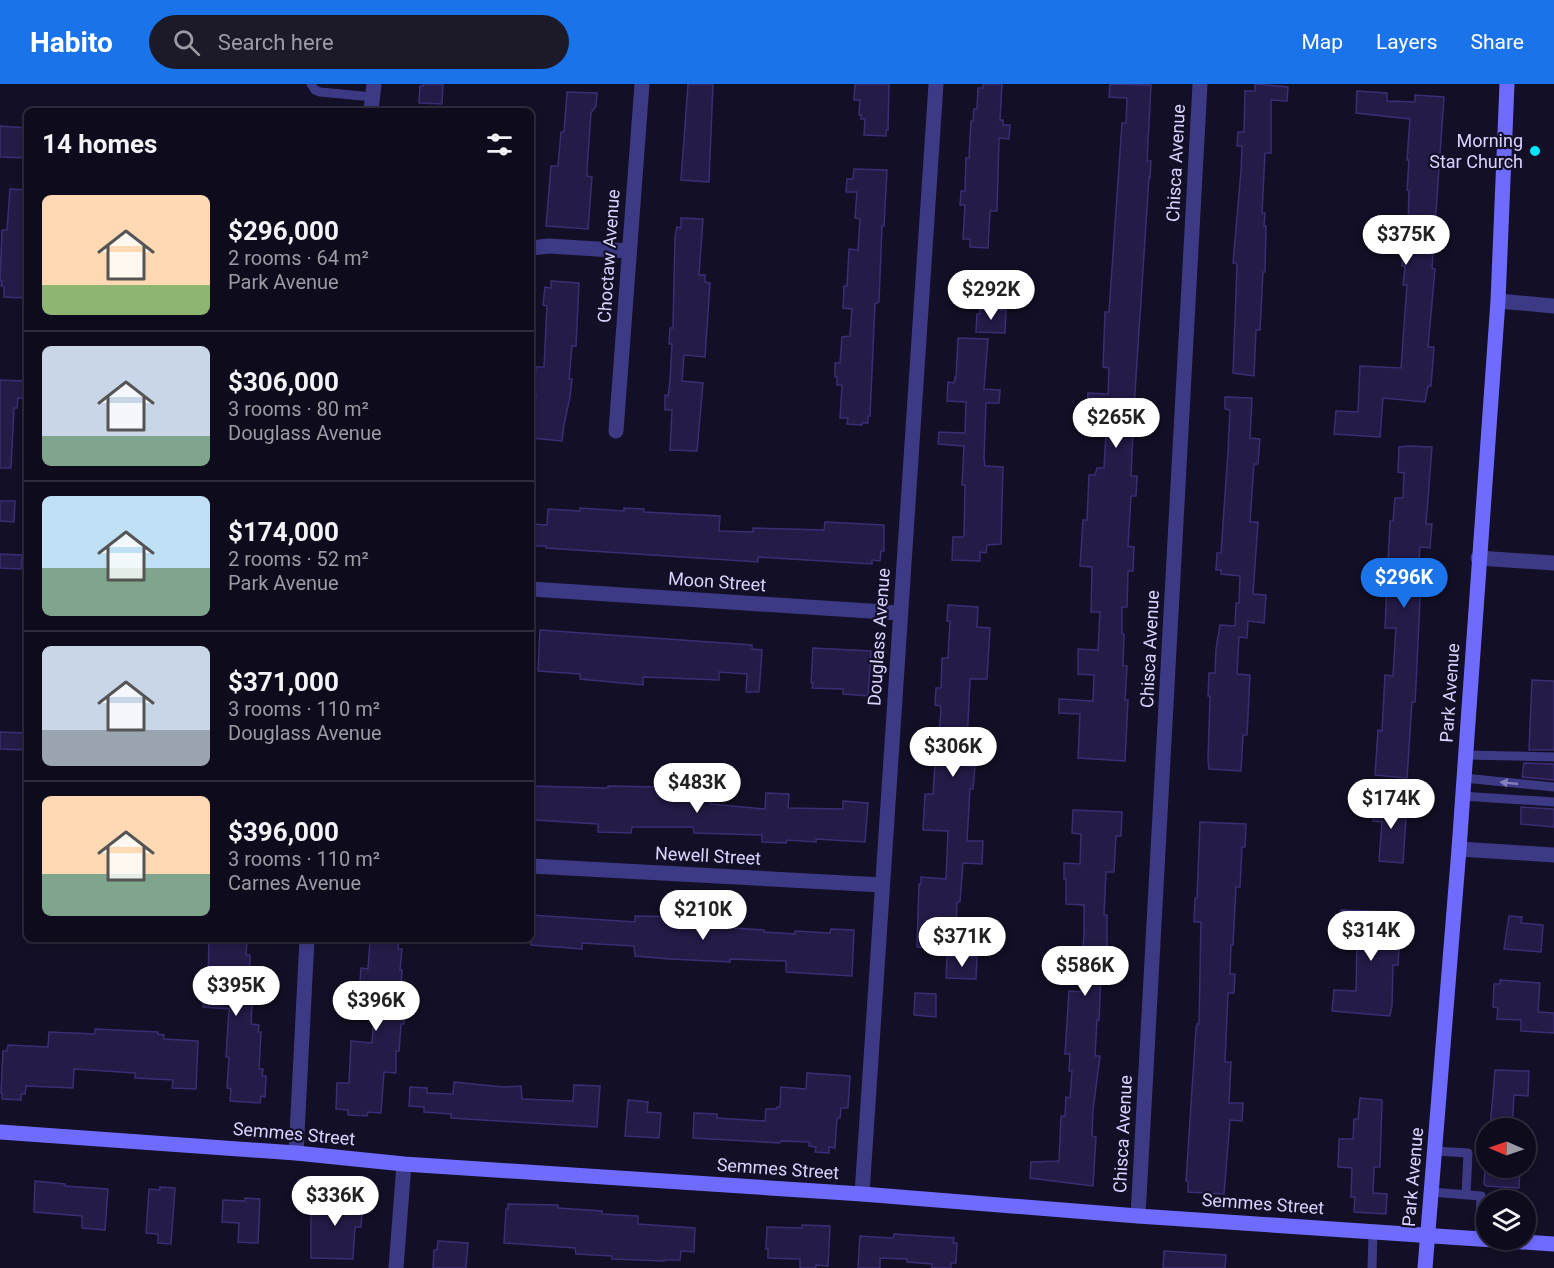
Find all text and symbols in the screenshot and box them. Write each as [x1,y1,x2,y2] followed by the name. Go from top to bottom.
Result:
[149,15,569,69] search box
[30,26,113,59] text: Habito
[170,26,203,59] icon: search
[218,30,334,55] text: Search here
[1301,30,1343,54] text: Map
[1376,30,1437,54] text: Layers
[1470,30,1524,54] text: Share
[1162,104,1189,222] street label: Chisca Avenue
[483,128,516,161] icon: filters
[42,129,157,159] text: 14 homes
[1429,130,1523,172] place label: Morning Star Church
[1528,144,1542,158] marker: Morning Star Church
[593,188,624,323] street label: Choctaw Avenue
[1364,215,1448,266] pin: $375K
[228,216,339,246] text: $296,000
[90,219,162,291] icon: home
[1377,222,1435,246] text: $375K
[228,246,369,270] text: 2 rooms · 64 m²
[228,270,339,294] text: Park Avenue
[949,270,1033,321] pin: $292K
[962,277,1020,301] text: $292K
[228,367,339,397] text: $306,000
[90,370,162,442] icon: home
[228,397,369,421] text: 3 rooms · 80 m²
[1074,398,1158,449] pin: $265K
[1087,405,1145,429] text: $265K
[228,421,382,445] text: Douglass Avenue
[228,517,339,547] text: $174,000
[90,520,162,592] icon: home
[228,547,369,571] text: 2 rooms · 52 m²
[1362,558,1446,609] pin: $296K
[1375,565,1433,589] text: $296K
[863,567,894,707] street label: Douglass Avenue
[667,568,767,595] street label: Moon Street
[228,571,339,595] text: Park Avenue
[1136,590,1163,708] street label: Chisca Avenue
[1436,643,1463,743] street label: Park Avenue
[228,667,339,697] text: $371,000
[90,670,162,742] icon: home
[228,697,380,721] text: 3 rooms · 110 m²
[228,721,382,745] text: Douglass Avenue
[911,727,995,778] pin: $306K
[924,734,982,758] text: $306K
[655,763,739,814] pin: $483K
[668,770,726,794] text: $483K
[1499,778,1518,788] one-way arrow
[1349,779,1433,830] pin: $174K
[1362,786,1420,810] text: $174K
[228,817,339,847] text: $396,000
[90,820,162,892] icon: home
[654,842,762,869] street label: Newell Street
[228,847,380,871] text: 3 rooms · 110 m²
[228,871,361,895] text: Carnes Avenue
[661,890,745,941] pin: $210K
[674,897,732,921] text: $210K
[1329,911,1413,962] pin: $314K
[920,917,1004,968] pin: $371K
[1342,918,1400,942] text: $314K
[933,924,991,948] text: $371K
[1043,946,1127,997] pin: $586K
[1056,953,1114,977] text: $586K
[194,966,278,1017] pin: $395K
[207,973,265,997] text: $395K
[334,981,418,1032] pin: $396K
[347,988,405,1012] text: $396K
[1109,1075,1136,1193] street label: Chisca Avenue
[232,1118,356,1149] street label: Semmes Street
[1476,1118,1536,1178] north arrow
[1476,1118,1536,1250] map controls
[1398,1126,1427,1227] street label: Park Avenue
[716,1154,840,1183] street label: Semmes Street
[293,1176,377,1227] pin: $336K
[306,1183,364,1207] text: $336K
[1201,1189,1325,1218] street label: Semmes Street
[1476,1190,1536,1250] button: layers

